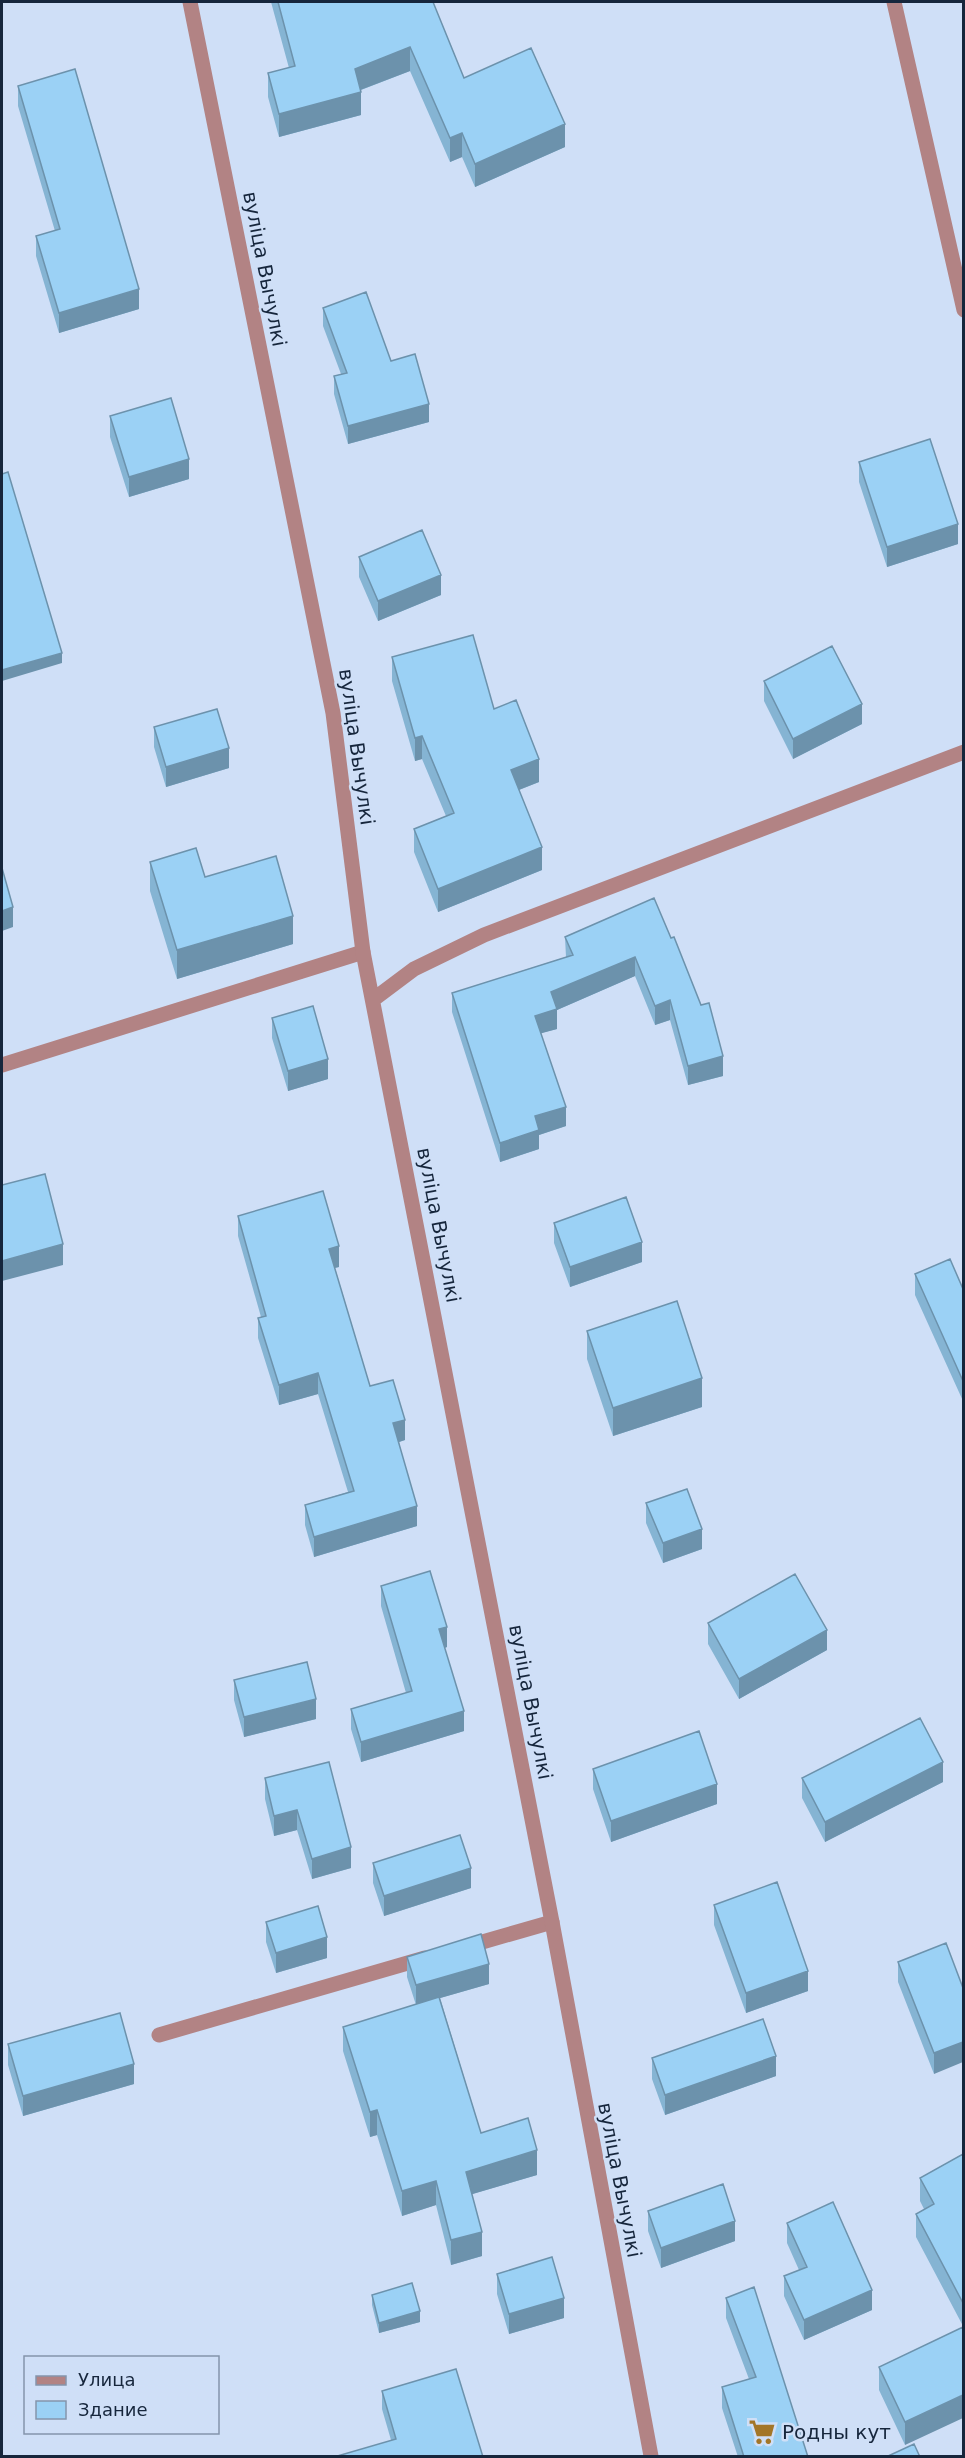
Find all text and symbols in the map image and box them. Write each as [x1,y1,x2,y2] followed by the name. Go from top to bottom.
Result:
[238,189,292,349] street label: вуліца Вычулкі
[334,667,380,827] street label: вуліца Вычулкі
[412,1145,466,1305] street label: вуліца Вычулкі
[504,1622,558,1782] street label: вуліца Вычулкі
[593,2100,647,2260] street label: вуліца Вычулкі
[24,2356,219,2434] legend
[78,2369,135,2390] text: Улица
[78,2399,148,2420] text: Здание
[747,2417,777,2447] supermarket icon: Родны кут
[782,2420,891,2444] place label: Родны кут

